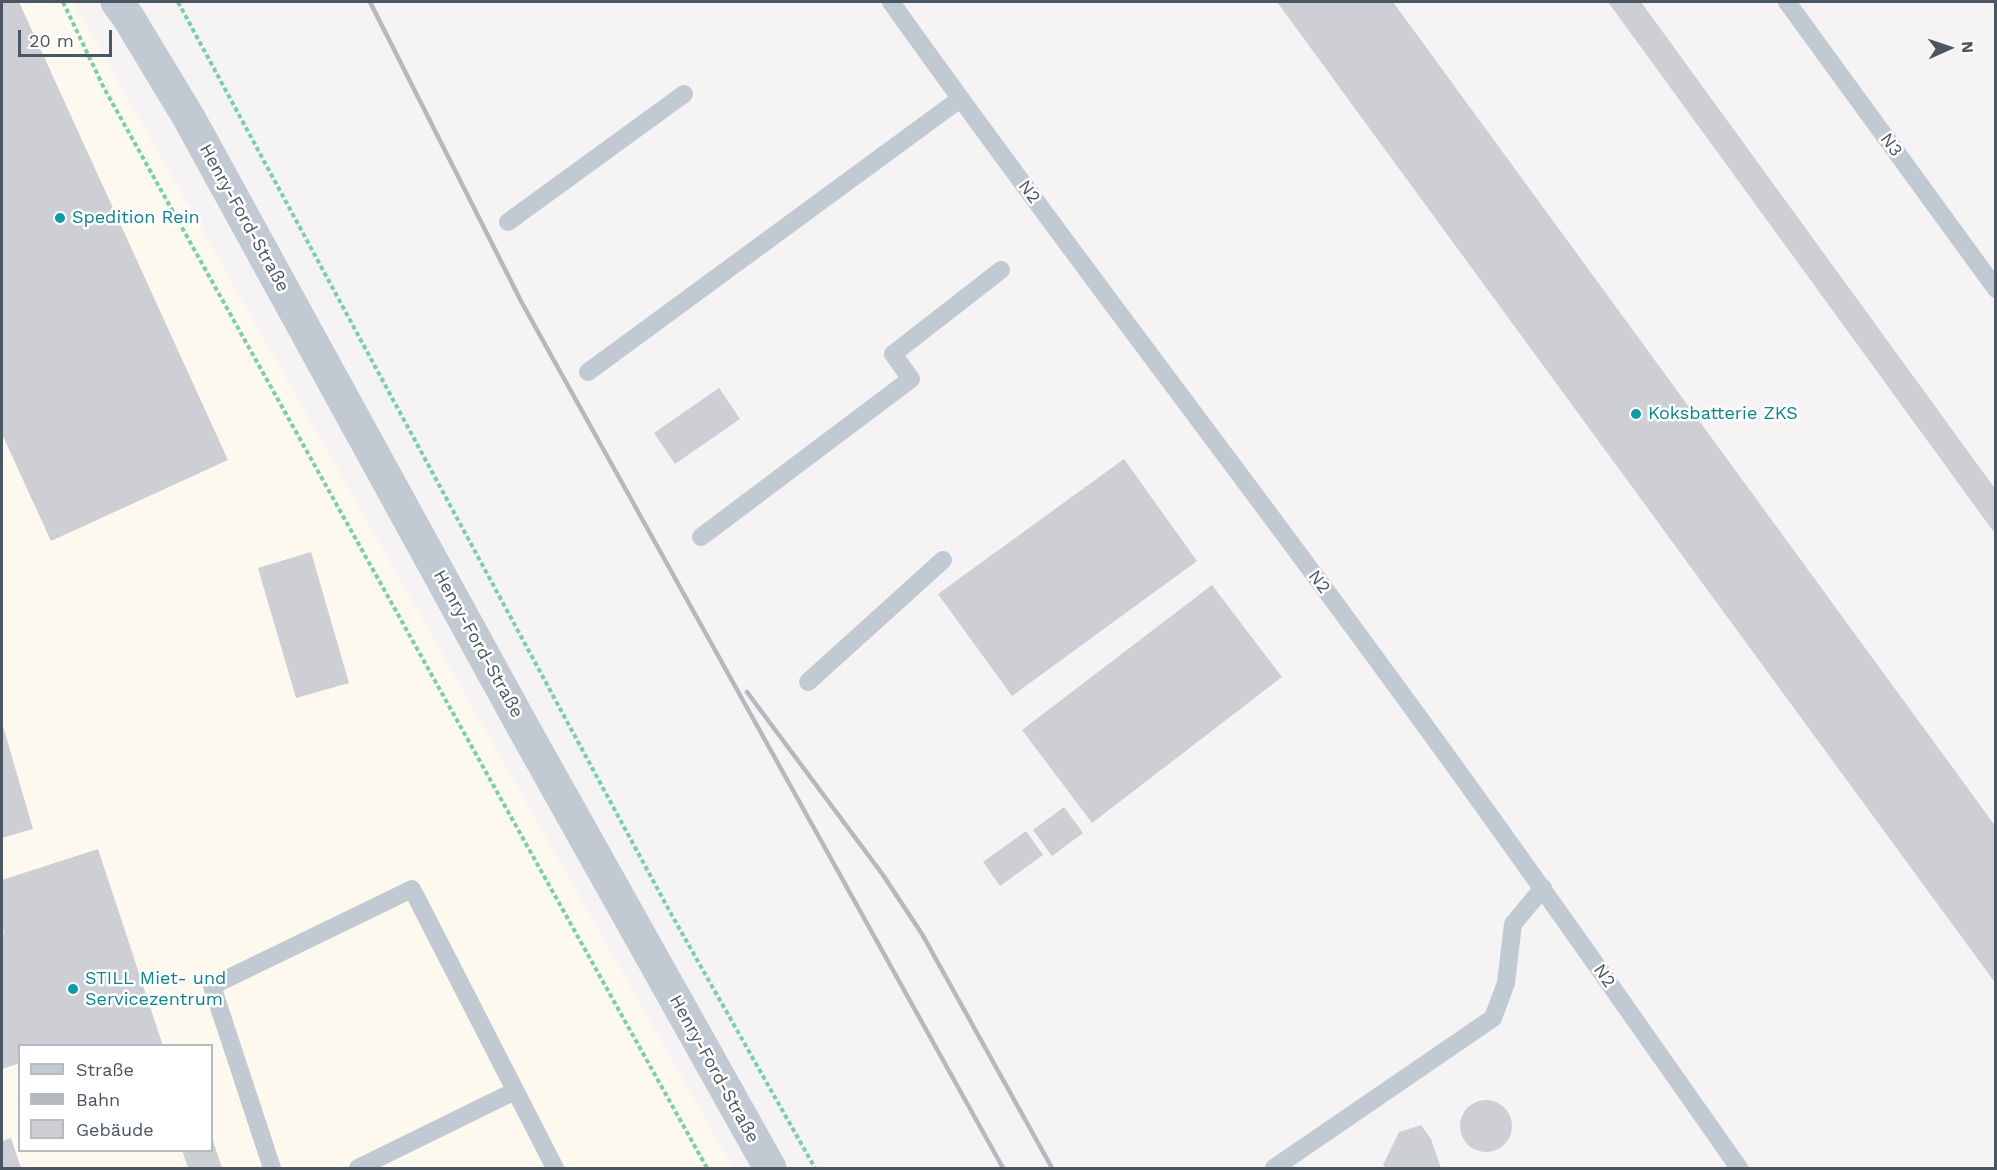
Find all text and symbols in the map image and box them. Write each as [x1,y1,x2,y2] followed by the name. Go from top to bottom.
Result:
[21,18,116,56] scale bar
[1919,18,1979,78] north arrow
[29,30,74,51] text: 20 m
[1958,41,1977,53] text: N
[1875,129,1907,161] street label: N3
[194,140,294,296] street label: Henry-Ford-Straße
[1013,176,1045,208] street label: N2
[72,207,200,229] place label: Spedition Rein
[53,211,67,225] marker: Spedition Rein
[1648,403,1798,425] place label: Koksbatterie ZKS
[1629,407,1643,421] marker: Koksbatterie ZKS
[428,566,528,722] street label: Henry-Ford-Straße
[1303,566,1335,598] street label: N2
[1588,960,1620,992] street label: N2
[85,968,226,1010] place label: STILL Miet- und Servicezentrum
[66,982,80,996] marker: STILL Miet- und Servicezentrum
[664,991,764,1147] street label: Henry-Ford-Straße
[18,1044,213,1152] legend
[76,1059,134,1080] text: Straße
[76,1089,120,1110] text: Bahn
[76,1119,154,1140] text: Gebäude

